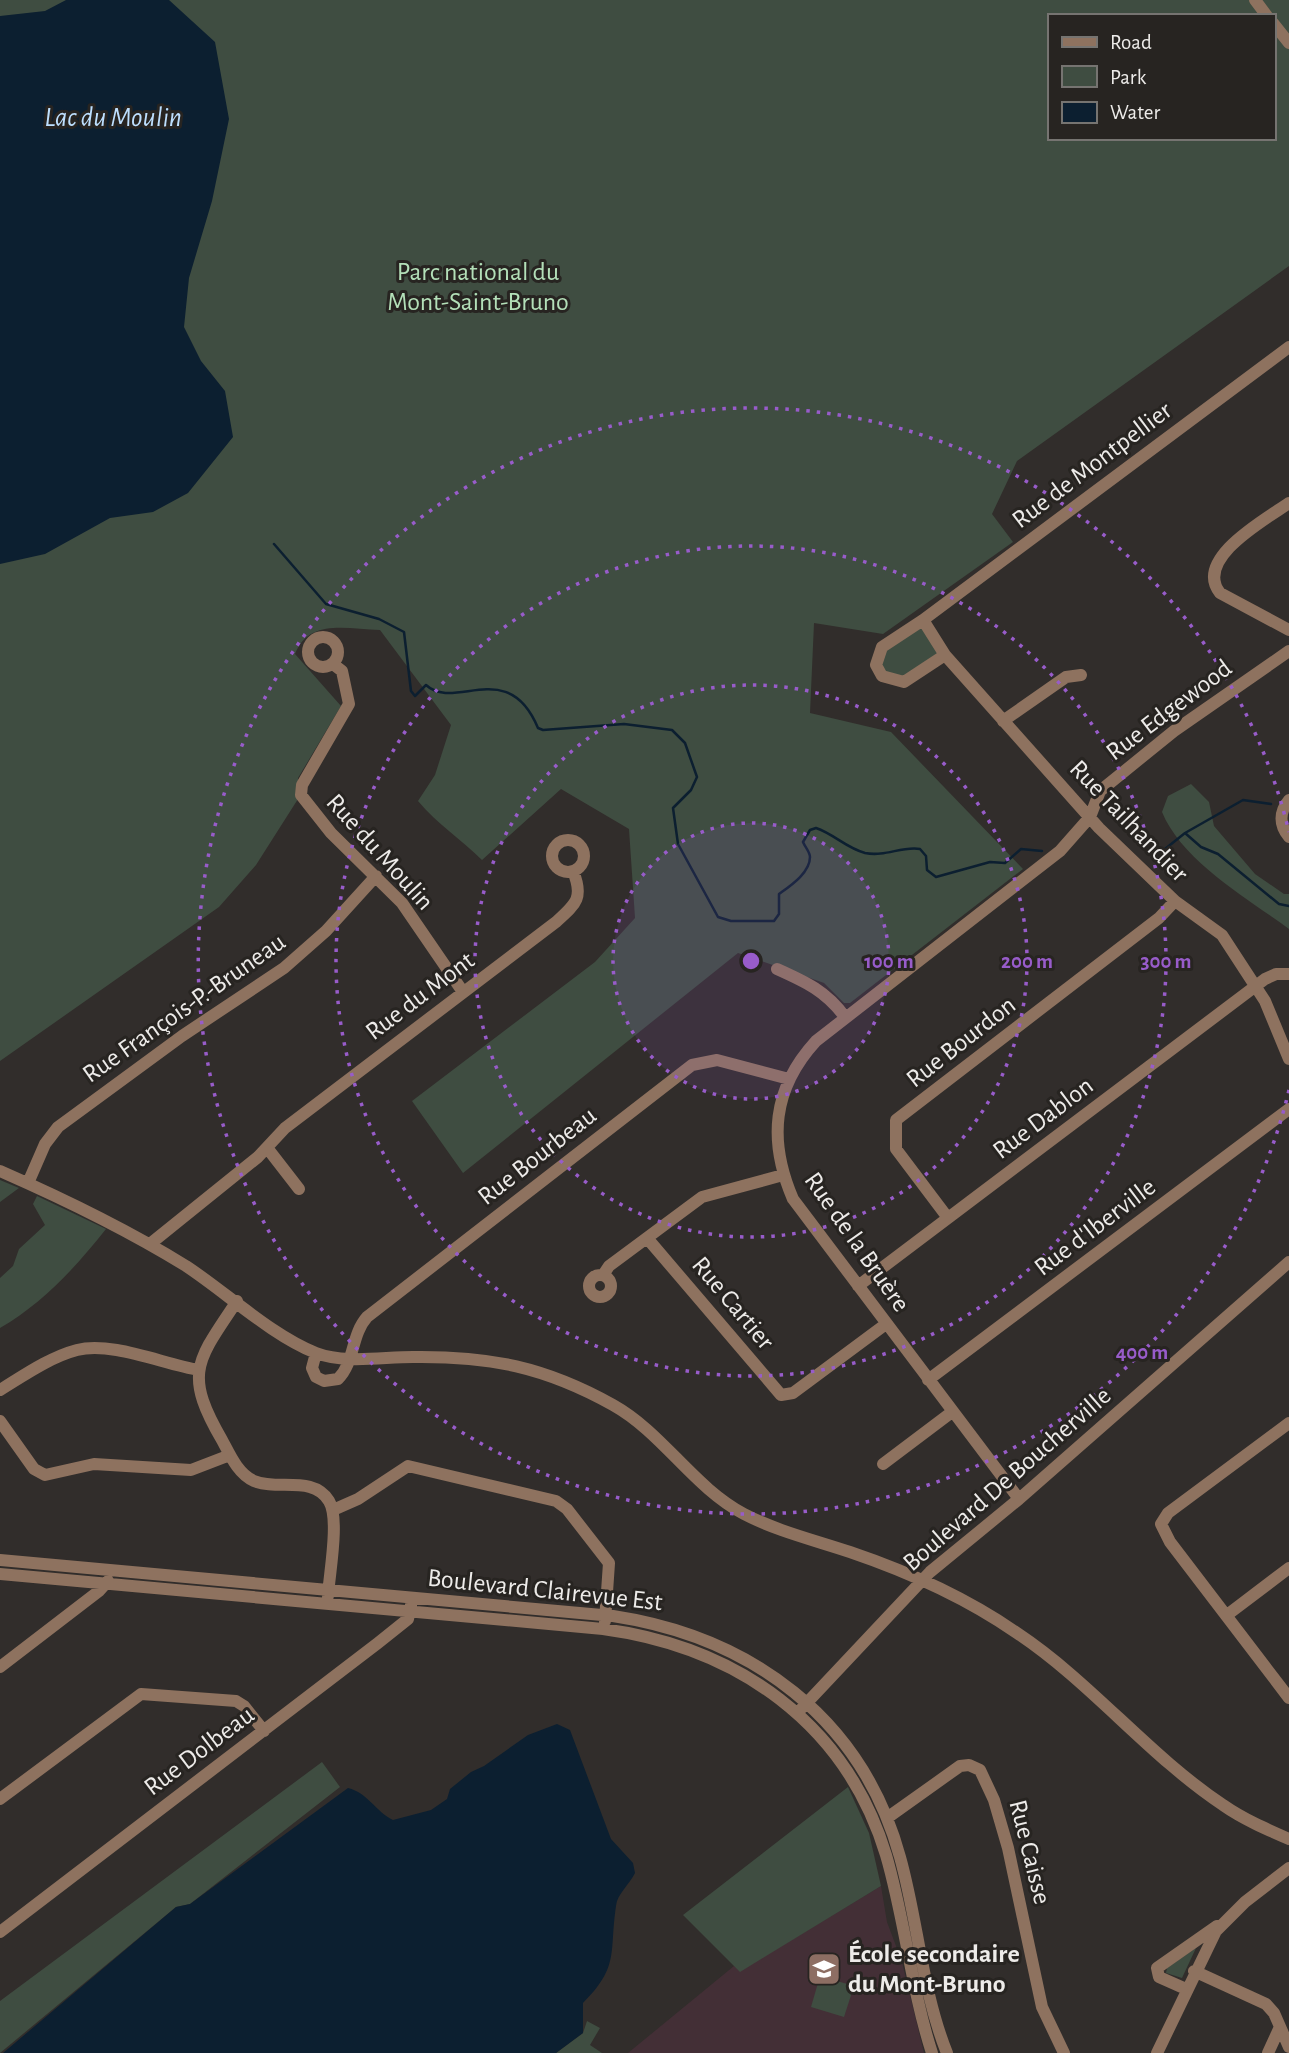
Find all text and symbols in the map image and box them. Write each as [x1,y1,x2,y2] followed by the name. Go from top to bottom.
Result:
[1048,14,1275,140] legend
[1110,32,1152,53] text: Road
[1110,67,1147,88] text: Park
[1110,102,1160,123] text: Water
[44,104,182,132] water label: Lac du Moulin
[387,259,569,315] park label: Parc national du Mont-Saint-Bruno
[1007,396,1177,533] street label: Rue de Montpellier
[1101,655,1237,765] street label: Rue Edgewood
[1065,755,1194,887] street label: Rue Tailhandier
[321,789,439,915] street label: Rue du Moulin
[78,928,290,1088] street label: Rue François-P.-Bruneau
[361,947,479,1045] street label: Rue du Mont
[739,949,763,973] centre of rings
[864,951,914,972] text: 100 m
[1001,951,1053,972] text: 200 m
[1140,951,1192,972] text: 300 m
[902,992,1020,1092] street label: Rue Bourdon
[988,1072,1098,1164] street label: Rue Dablon
[473,1102,601,1210] street label: Rue Bourbeau
[799,1168,915,1316] street label: Rue de la Bruère
[1030,1173,1160,1281] street label: Rue d'Iberville
[687,1252,779,1355] street label: Rue Cartier
[1116,1342,1168,1363] text: 400 m
[898,1382,1116,1576] street label: Boulevard De Boucherville
[426,1565,664,1615] street label: Boulevard Clairevue Est
[139,1701,259,1801] street label: Rue Dolbeau
[1005,1797,1055,1907] street label: Rue Caisse
[848,1939,1020,1997] place label: École secondaire du Mont-Bruno
[805,1950,843,1988] school or university icon: École secondaire du Mont-Bruno

